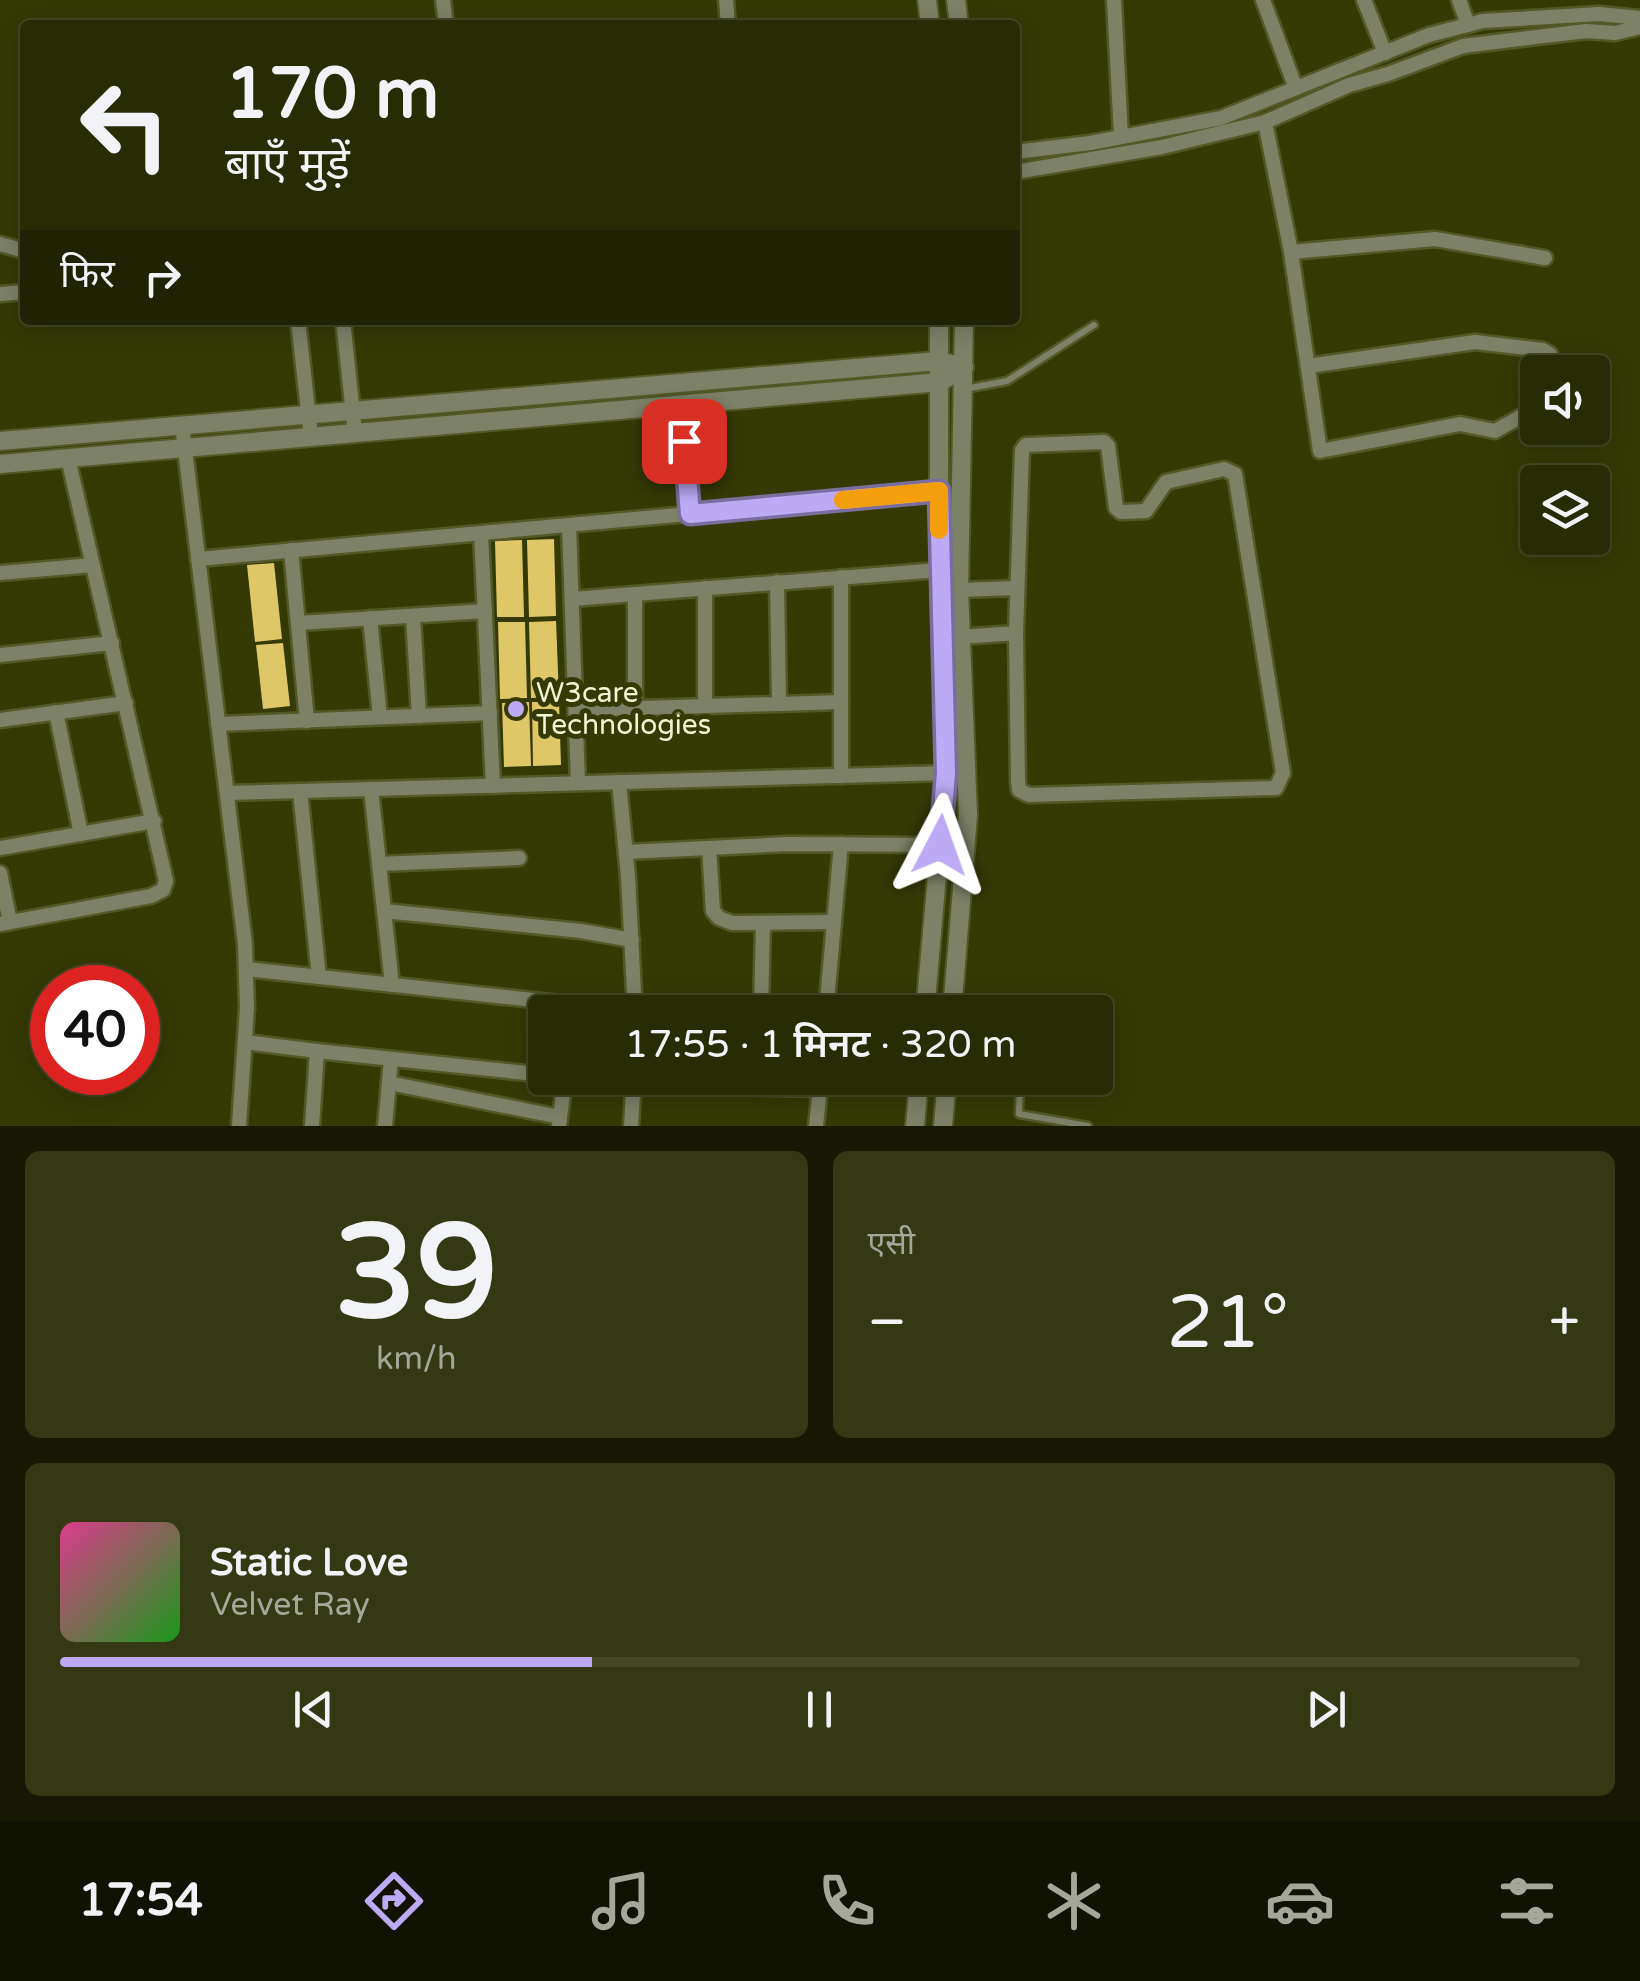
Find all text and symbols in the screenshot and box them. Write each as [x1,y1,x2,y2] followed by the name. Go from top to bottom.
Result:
[225,53,439,137] text: 170 m
[60,60,190,190] icon: left
[225,138,350,192] text: बाएँ मुड़ें
[135,250,190,305] icon: right
[60,252,115,298] text: फिर
[1520,355,1610,555] map controls
[1520,355,1610,445] button: sound
[642,399,727,484] pin
[657,414,712,469] icon: arrive
[1520,465,1610,555] button: layers
[536,676,711,742] place label: W3care Technologies
[505,698,527,720] marker: W3care Technologies
[888,793,992,897] position arrow
[30,965,160,1095] speed limit sign: 40
[625,1022,1016,1068] text: 17:55 · 1 मिनट · 320 m
[335,1197,498,1353] text: 39
[868,1225,915,1263] text: एसी
[1167,1278,1289,1368] text: 21°
[868,1290,907,1356] text: −
[1549,1290,1580,1356] text: +
[376,1340,456,1378] text: km/h
[210,1540,408,1586] text: Static Love
[210,1586,370,1624] text: Velvet Ray
[286,1682,341,1737] icon: previous
[792,1682,847,1737] icon: pause
[1299,1682,1354,1737] icon: next
[359,1866,429,1936] icon: directions
[586,1866,656,1936] icon: music
[812,1866,882,1936] icon: phone
[1039,1866,1109,1936] icon: climate
[1265,1866,1335,1936] icon: car
[1492,1866,1562,1936] icon: filters
[78,1874,203,1928] text: 17:54

